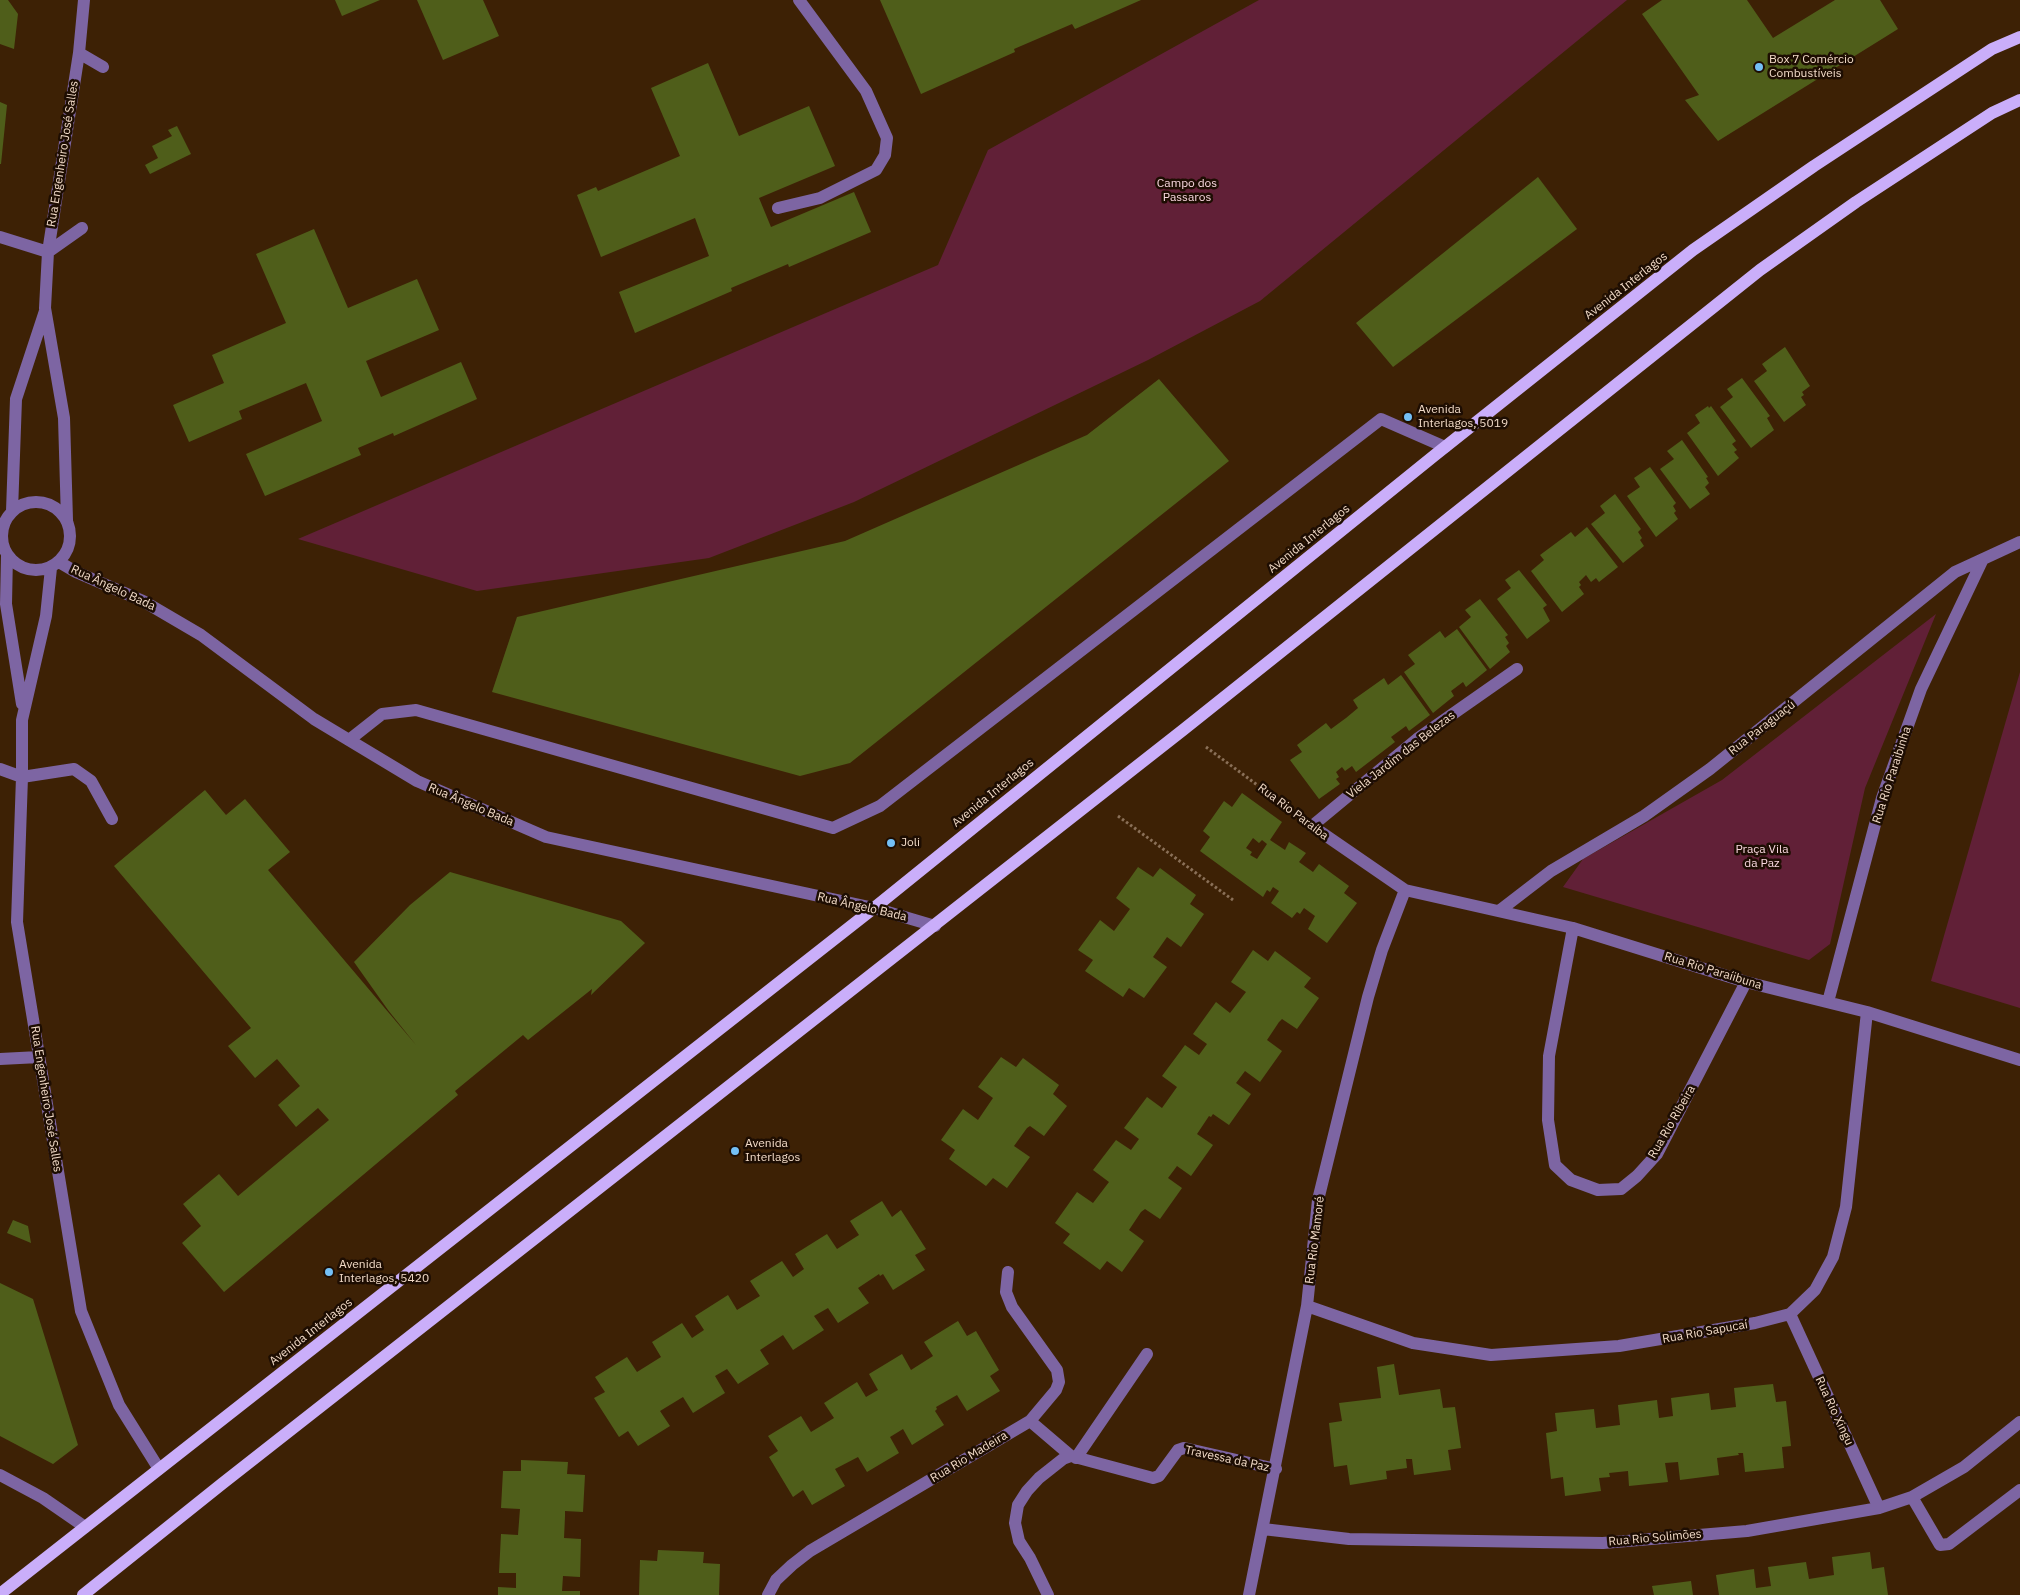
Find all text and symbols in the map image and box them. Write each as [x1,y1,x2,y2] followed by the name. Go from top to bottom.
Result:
[1769,53,1854,81] place label: Box 7 Comércio Combustíveis
[1753,61,1765,73] marker: Box 7 Comércio Combustíveis
[44,80,82,228] street label: Rua Engenheiro José Salles
[1157,177,1217,205] park label: Campo dos Passaros
[1582,249,1670,323] street label: Avenida Interlagos
[1418,403,1508,431] place label: Avenida Interlagos, 5019
[1402,411,1414,423] marker: Avenida Interlagos, 5019
[1265,502,1353,576] street label: Avenida Interlagos
[68,562,158,614] street label: Rua Ângelo Bada
[1726,698,1798,758] street label: Rua Paraguaçú
[1344,708,1458,802] street label: Viela Jardim das Belezas
[1870,725,1914,825] street label: Rua Rio Paraibinha
[949,756,1037,830] street label: Avenida Interlagos
[426,780,516,830] street label: Rua Ângelo Bada
[1255,781,1331,843] street label: Rua Rio Paraíba
[901,836,920,850] place label: Joli
[885,837,897,849] marker: Joli
[1735,843,1789,871] park label: Praça Vila da Paz
[816,890,908,924] street label: Rua Ângelo Bada
[1662,949,1764,993] street label: Rua Rio Paraíibuna
[27,1025,65,1173] street label: Rua Engenheiro José Salles
[1645,1083,1699,1161] street label: Rua Rio Ribeira
[745,1137,800,1165] place label: Avenida Interlagos
[729,1145,741,1157] marker: Avenida Interlagos
[1302,1195,1328,1285] street label: Rua Rio Mamoré
[339,1258,429,1286] place label: Avenida Interlagos, 5420
[323,1266,335,1278] marker: Avenida Interlagos, 5420
[267,1295,355,1369] street label: Avenida Interlagos
[1661,1317,1749,1347] street label: Rua Rio Sapucaí
[1812,1374,1856,1448] street label: Rua Rio Xingu
[928,1428,1010,1486] street label: Rua Rio Madeira
[1184,1443,1270,1475] street label: Travessa da Paz
[1608,1527,1702,1549] street label: Rua Rio Solimões

